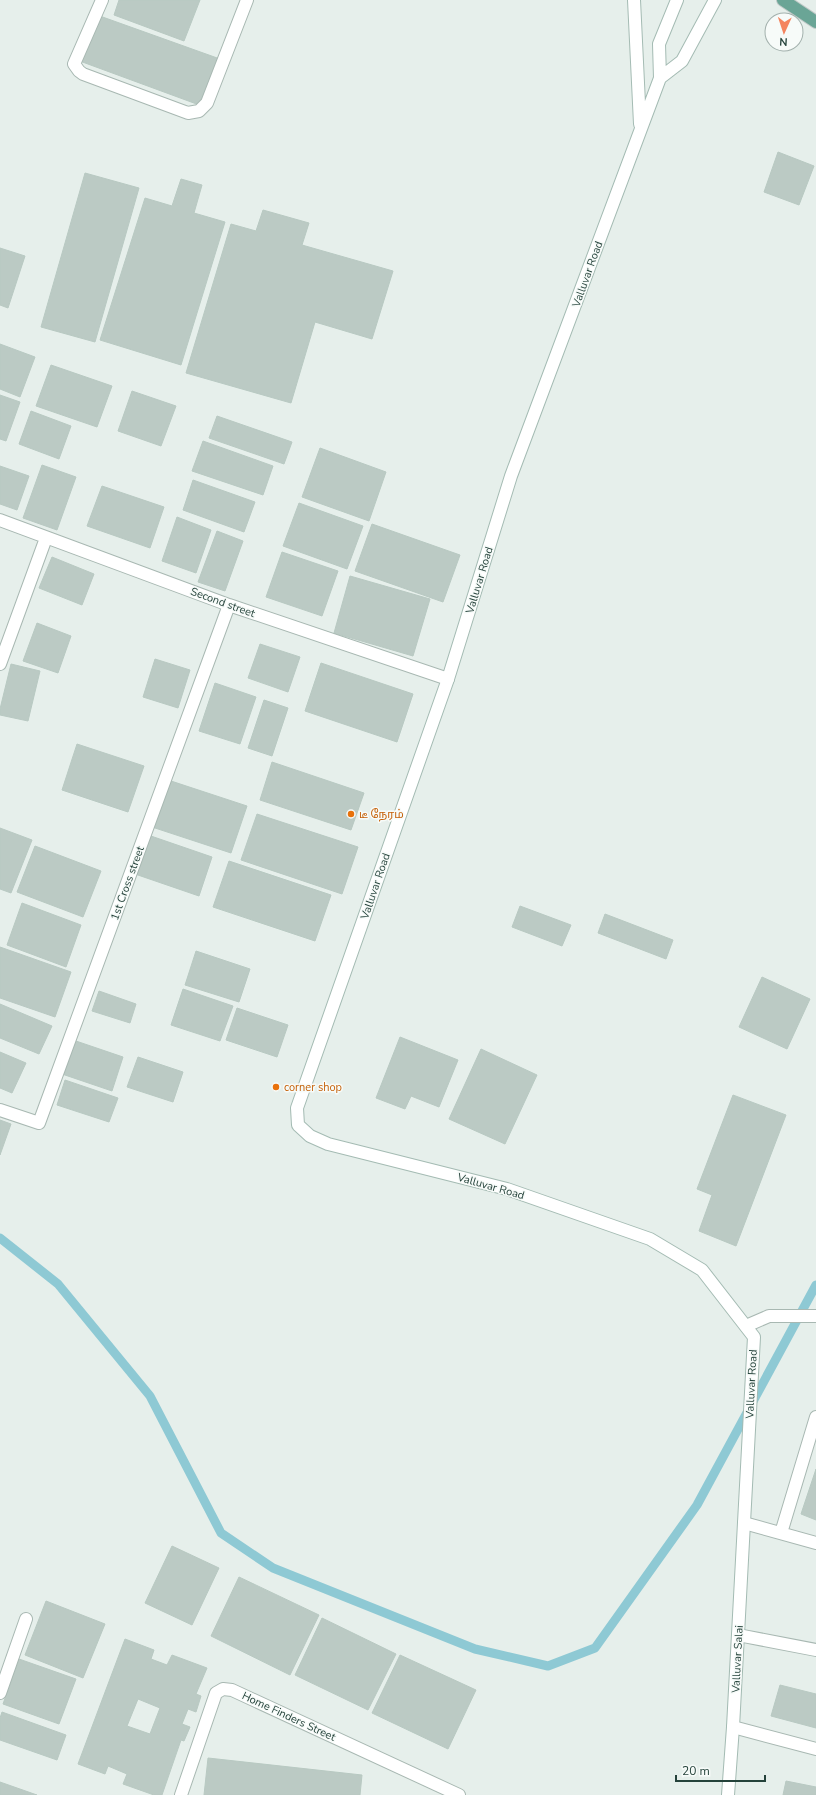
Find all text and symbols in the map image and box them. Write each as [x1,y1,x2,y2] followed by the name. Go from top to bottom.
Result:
[764,12,804,52] north arrow
[779,34,788,49] text: N
[568,239,606,310] street label: Valluvar Road
[462,545,497,616] street label: Valluvar Road
[188,584,257,621] street label: Second street
[359,807,404,822] place label: டீ நேரம்
[346,809,356,819] marker: டீ நேரம்
[107,844,148,922] street label: 1st Cross street
[357,851,394,922] street label: Valluvar Road
[284,1080,342,1095] place label: corner shop
[271,1082,281,1092] marker: corner shop
[455,1169,526,1203] street label: Valluvar Road
[742,1349,761,1420] street label: Valluvar Road
[728,1625,747,1694] street label: Valluvar Salai
[240,1688,338,1745] street label: Home Finders Street
[676,1757,765,1783] scale bar
[682,1763,710,1779] text: 20 m

